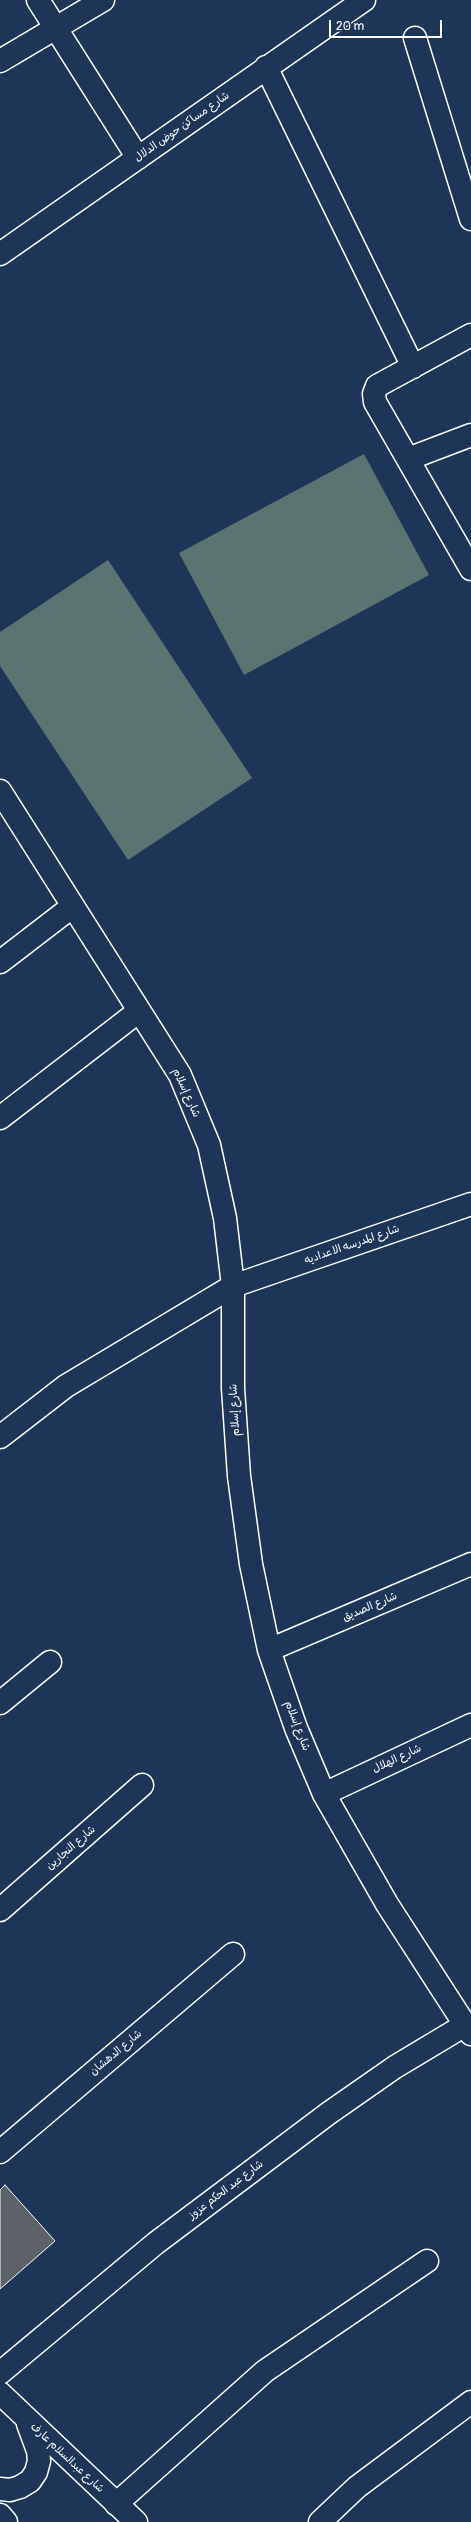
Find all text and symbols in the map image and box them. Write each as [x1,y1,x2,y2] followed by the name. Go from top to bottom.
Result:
[331,12,444,38] scale bar
[336,19,364,34] text: 20 m
[132,89,232,165] street label: شارع مساكن حوض الدلال
[169,1066,203,1120] street label: شارع إسلام
[303,1222,401,1268] street label: شارع المدرسه الاعداديه
[227,1384,243,1436] street label: شارع إسلام
[341,1590,399,1624] street label: شارع الصديق
[281,1699,313,1753] street label: شارع إسلام
[370,1742,424,1776] street label: شارع الهلال
[44,1823,98,1873] street label: شارع النجارين
[87,2027,145,2079] street label: شارع الدهشان
[186,2158,266,2222] street label: شارع عبد الحكم عزوز
[27,2420,107,2496] street label: شارع عبدالسلام عارف

